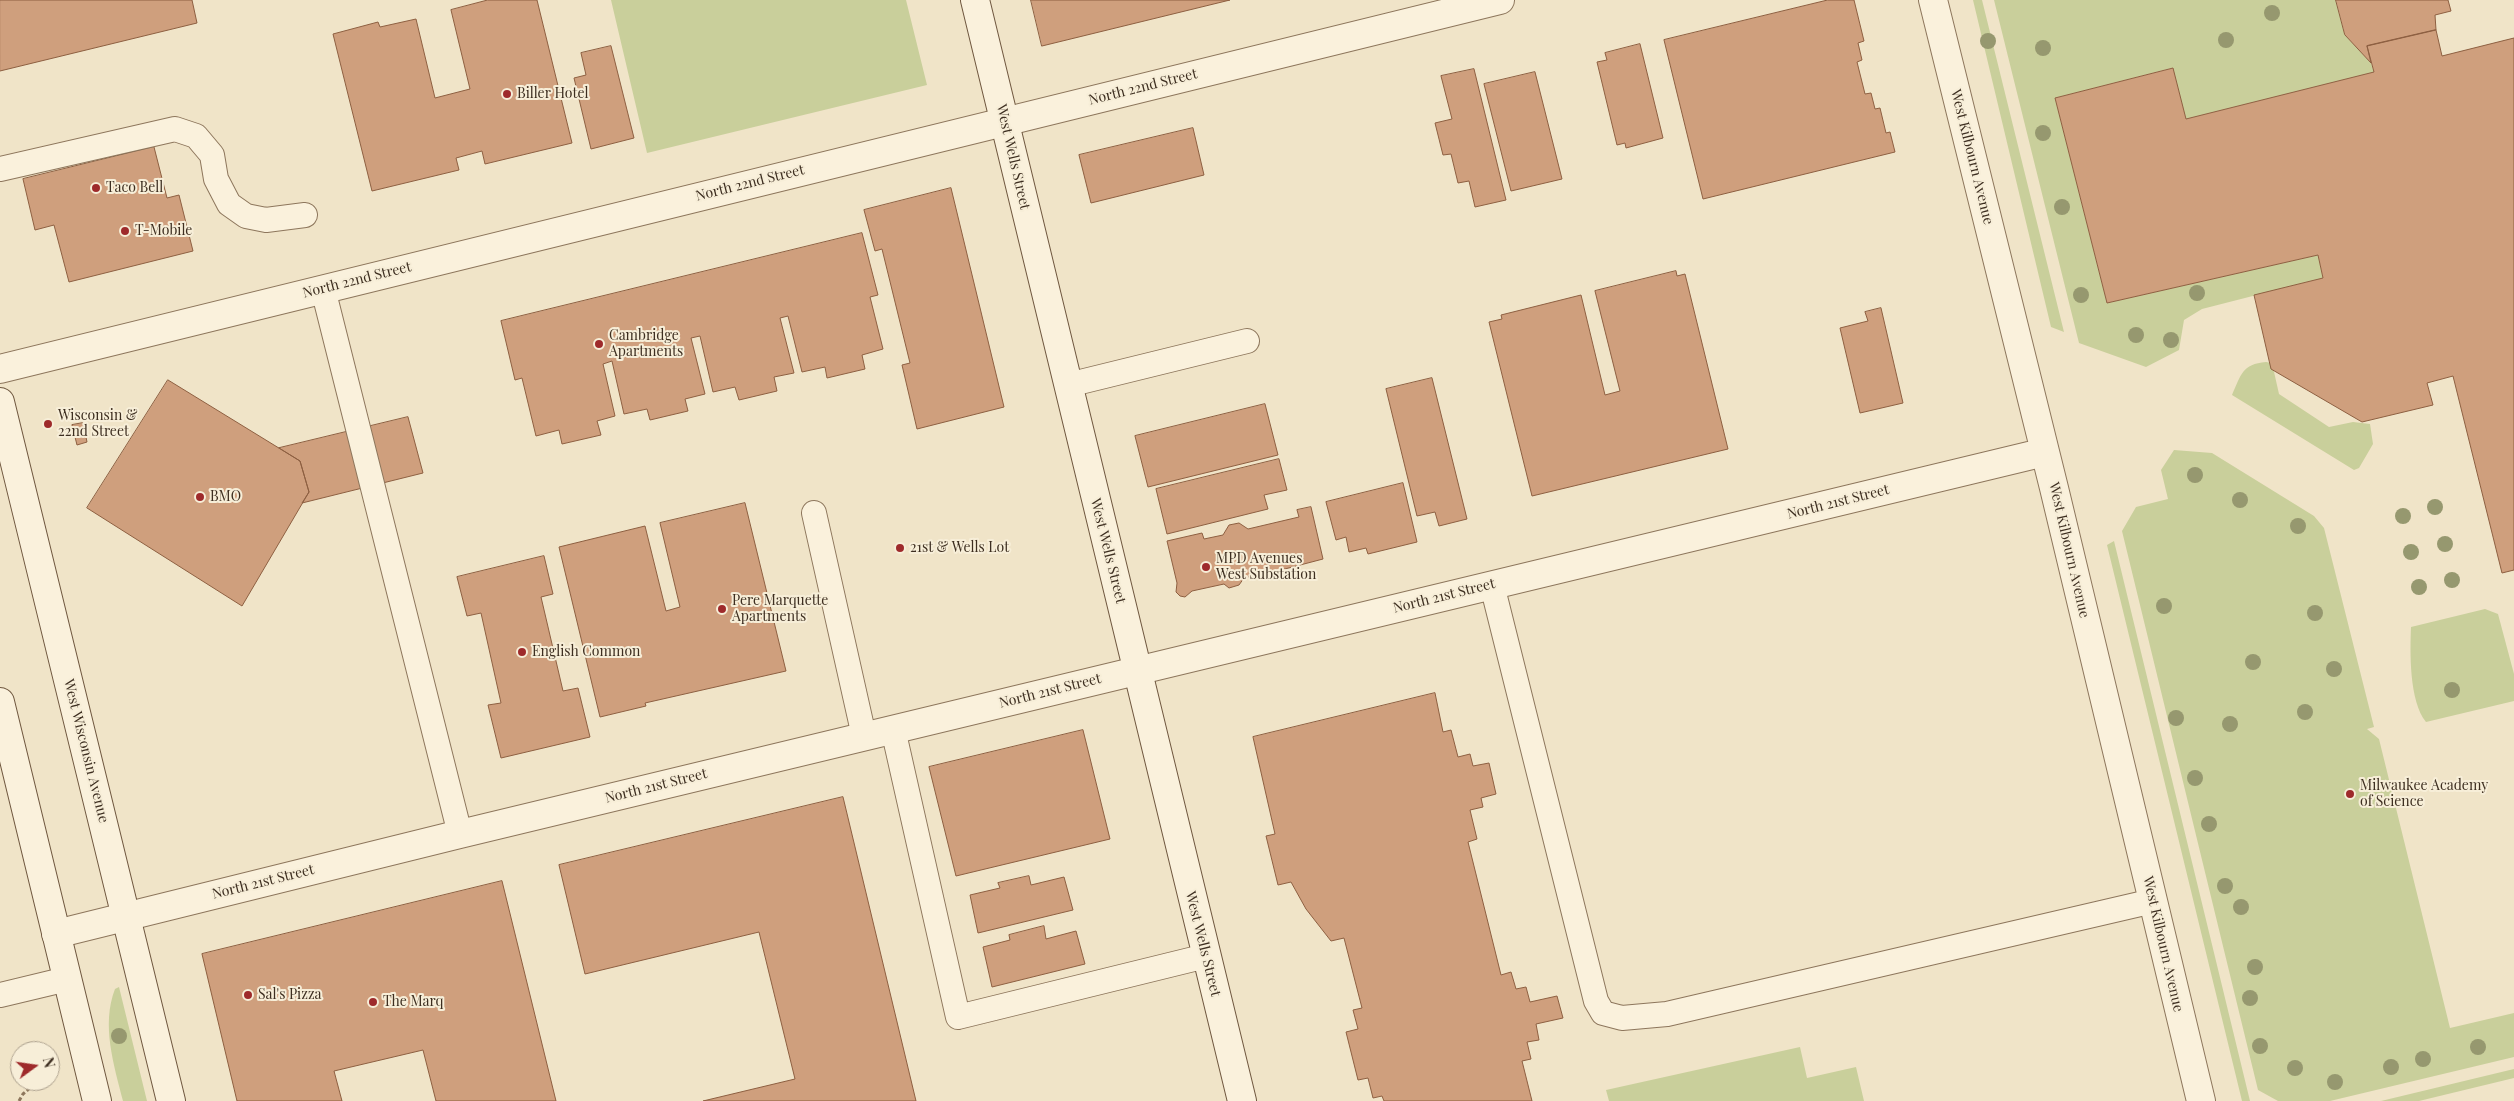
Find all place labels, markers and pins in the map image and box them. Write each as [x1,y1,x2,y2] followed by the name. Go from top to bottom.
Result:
[517,86,588,102] place label: Biller Hotel
[501,88,513,100] marker: Biller Hotel
[106,180,163,196] place label: Taco Bell
[90,182,102,194] marker: Taco Bell
[135,223,192,239] place label: T-Mobile
[119,225,131,237] marker: T-Mobile
[609,328,683,361] place label: Cambridge Apartments
[593,338,605,350] marker: Cambridge Apartments
[58,408,137,441] place label: Wisconsin & 22nd Street
[42,418,54,430] marker: Wisconsin & 22nd Street
[210,489,241,505] place label: BMO
[194,491,206,503] marker: BMO
[910,540,1009,556] place label: 21st & Wells Lot
[894,542,906,554] marker: 21st & Wells Lot
[1216,551,1316,584] place label: MPD Avenues West Substation
[1200,561,1212,573] marker: MPD Avenues West Substation
[732,593,828,626] place label: Pere Marquette Apartments
[716,603,728,615] marker: Pere Marquette Apartments
[532,644,640,660] place label: English Common
[516,646,528,658] marker: English Common
[2360,778,2488,810] place label: Milwaukee Academy of Science
[2344,788,2356,800] marker: Milwaukee Academy of Science
[258,987,322,1003] place label: Sal's Pizza
[242,989,254,1001] marker: Sal's Pizza
[383,994,443,1010] place label: The Marq
[367,996,379,1008] marker: The Marq

